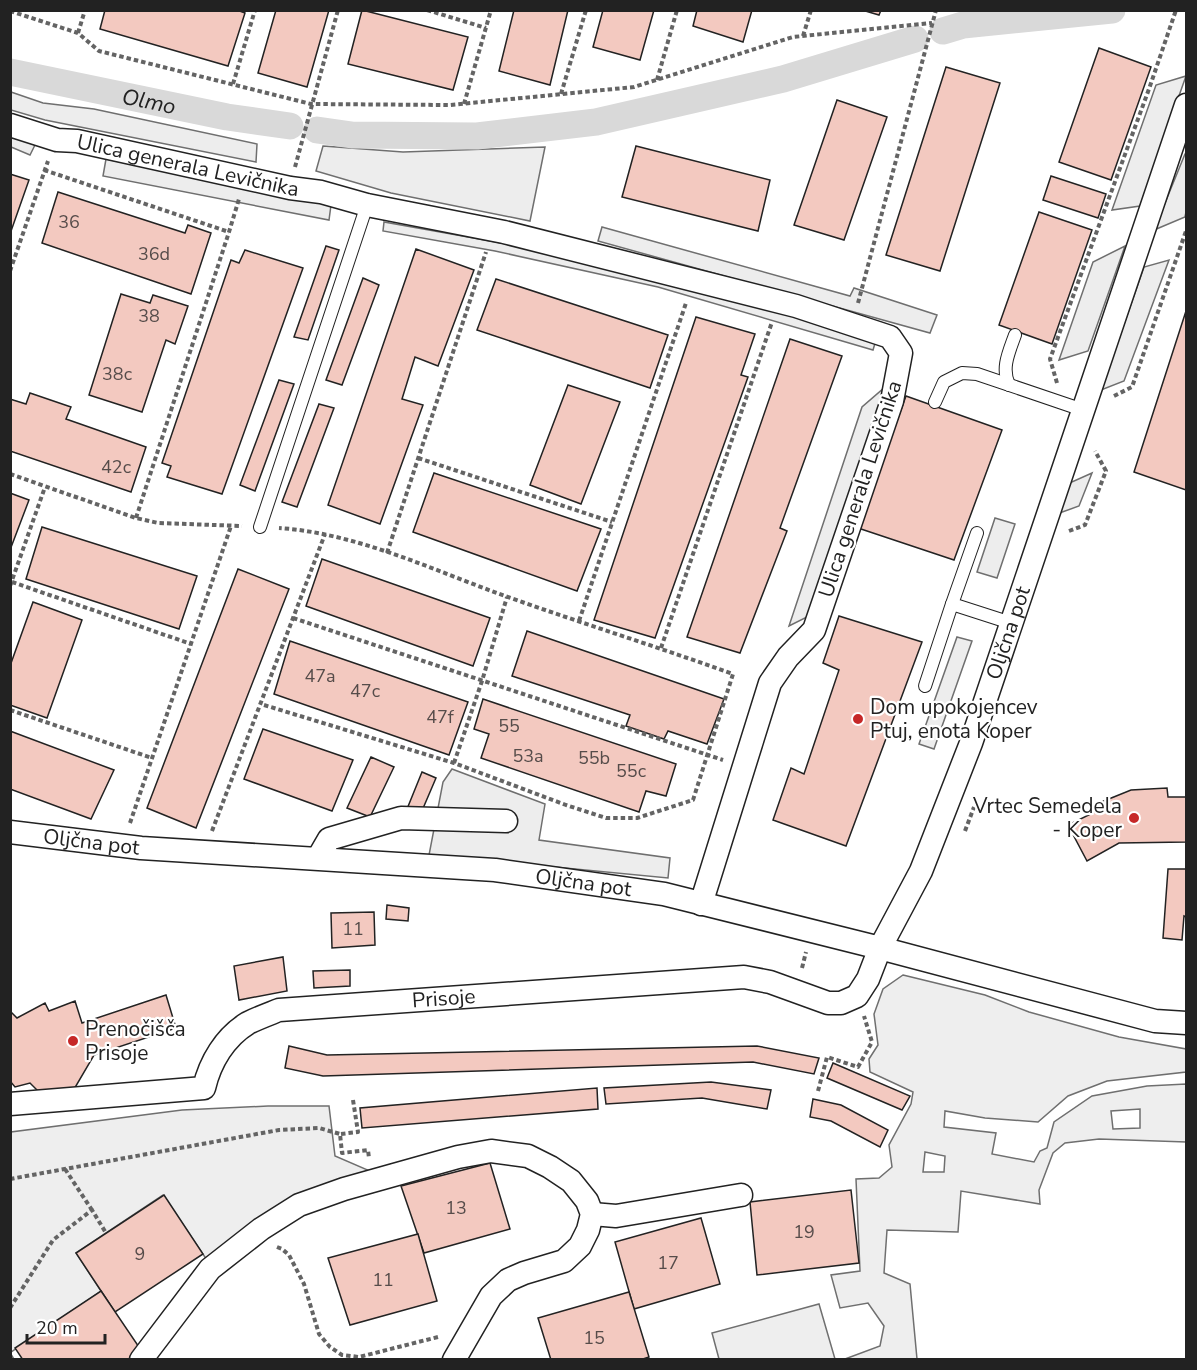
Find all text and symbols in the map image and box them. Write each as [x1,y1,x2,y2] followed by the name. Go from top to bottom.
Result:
[119,82,179,122] water label: Olmo
[74,127,301,203] street label: Ulica generala Levičnika
[58,210,80,234] house number: 36
[138,242,170,266] house number: 36d
[138,304,160,328] house number: 38
[102,362,132,386] house number: 38c
[812,377,908,601] street label: Ulica generala Levičnika
[101,455,131,479] house number: 42c
[979,582,1037,683] street label: Oljčna pot
[304,664,336,688] house number: 47a
[350,679,380,703] house number: 47c
[870,693,1038,745] place label: Dom upokojencev Ptuj, enota Koper
[426,705,455,729] house number: 47f
[851,712,865,726] marker: Dom upokojencev Ptuj, enota Koper
[498,714,520,738] house number: 55
[512,744,544,768] house number: 53a
[578,746,610,770] house number: 55b
[616,759,646,783] house number: 55c
[972,792,1122,844] place label: Vrtec Semedela - Koper
[1127,811,1141,825] marker: Vrtec Semedela - Koper
[42,822,142,862] street label: Oljčna pot
[534,862,634,903] street label: Oljčna pot
[342,917,364,941] house number: 11
[411,982,476,1015] street label: Prisoje
[85,1015,186,1067] place label: Prenočišča Prisoje
[66,1034,80,1048] marker: Prenočišča Prisoje
[445,1196,467,1220] house number: 13
[793,1220,815,1244] house number: 19
[135,1242,145,1266] house number: 9
[657,1251,679,1275] house number: 17
[372,1268,394,1292] house number: 11
[27,1307,105,1345] scale bar
[36,1316,78,1340] text: 20 m
[583,1326,605,1350] house number: 15

